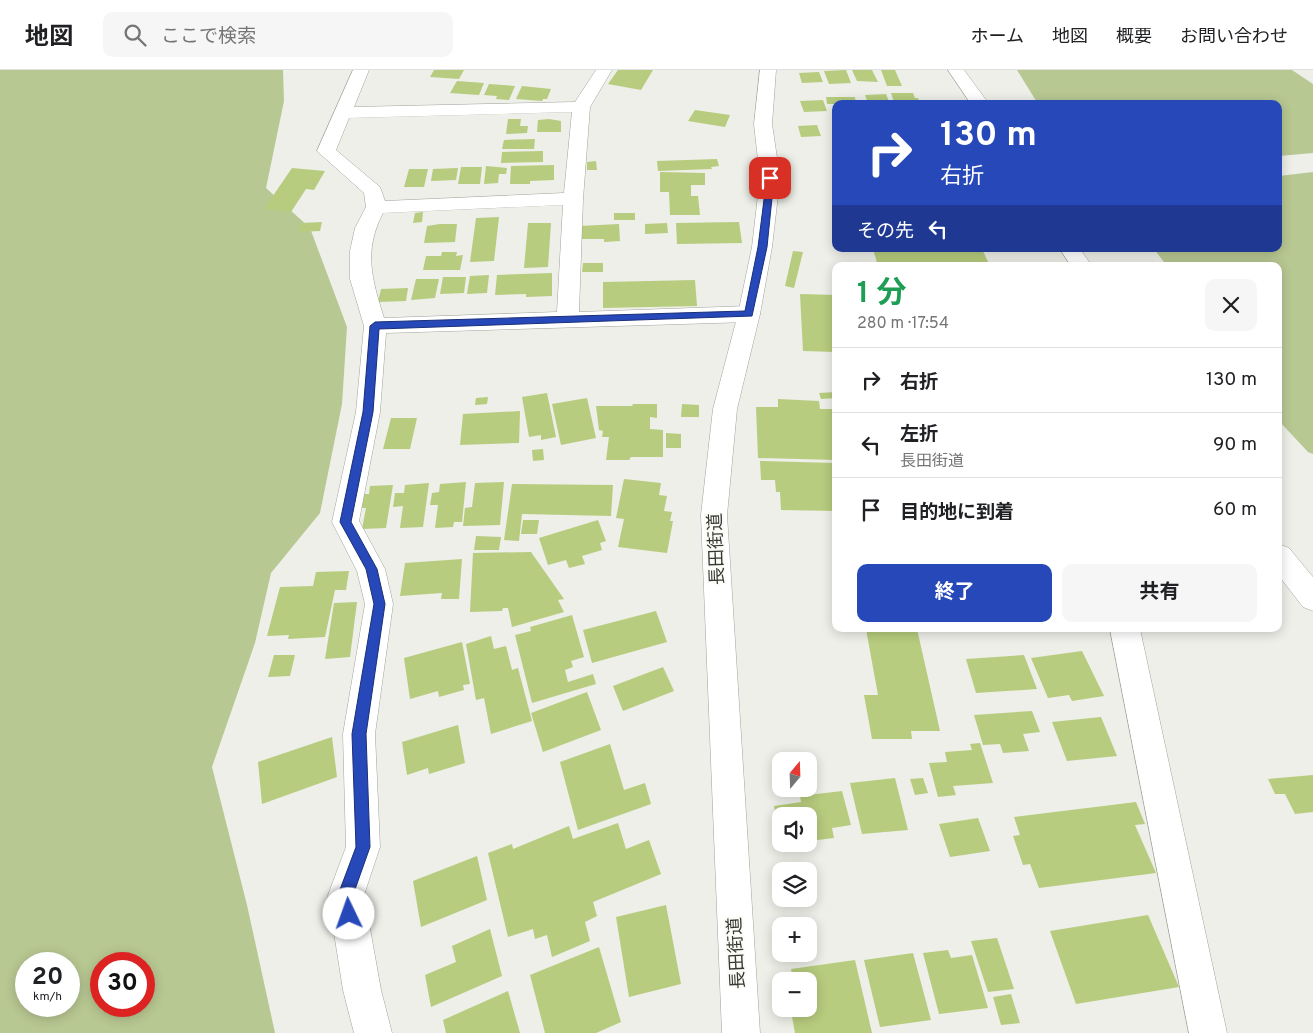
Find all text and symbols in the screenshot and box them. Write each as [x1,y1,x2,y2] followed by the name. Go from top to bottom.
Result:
[103,12,453,57] search box
[121,21,149,49] icon: search
[25,23,73,53] text: 地図
[161,25,256,49] text: ここで検索
[971,26,1024,49] text: ホーム
[1052,26,1088,49] text: 地図
[1116,26,1152,49] text: 概要
[1180,26,1288,49] text: お問い合わせ
[940,114,1037,158] text: 130 m
[857,120,922,185] icon: right
[749,157,791,199] pin
[756,164,784,192] icon: arrive
[940,164,984,191] text: 右折
[924,215,952,243] icon: left
[857,220,914,244] text: その先
[857,276,907,313] text: 1 分
[1205,279,1257,331] button: close
[857,314,949,334] text: 280 m · 17:54
[857,366,885,394] icon: right
[1206,368,1257,392] text: 130 m
[900,371,938,395] text: 右折
[900,423,938,447] text: 左折
[857,431,885,459] icon: left
[1213,433,1257,457] text: 90 m
[900,452,964,472] text: 長田街道
[857,496,885,524] icon: arrive
[1213,498,1257,522] text: 60 m
[900,501,1014,525] text: 目的地に到着
[705,513,730,585] street label: 長田街道
[857,564,1052,622] button: 終了
[1062,564,1257,622] button: 共有
[772,752,818,798] north arrow
[772,752,817,1017] map controls
[772,807,817,852] button: sound
[772,862,817,907] button: layers
[322,887,374,939] position arrow
[724,916,751,989] street label: 長田街道
[772,917,817,962] button: +
[90,952,155,1017] speed limit sign: 30
[32,962,63,994] text: 20
[772,972,817,1017] button: −
[33,989,62,1005] text: km/h

